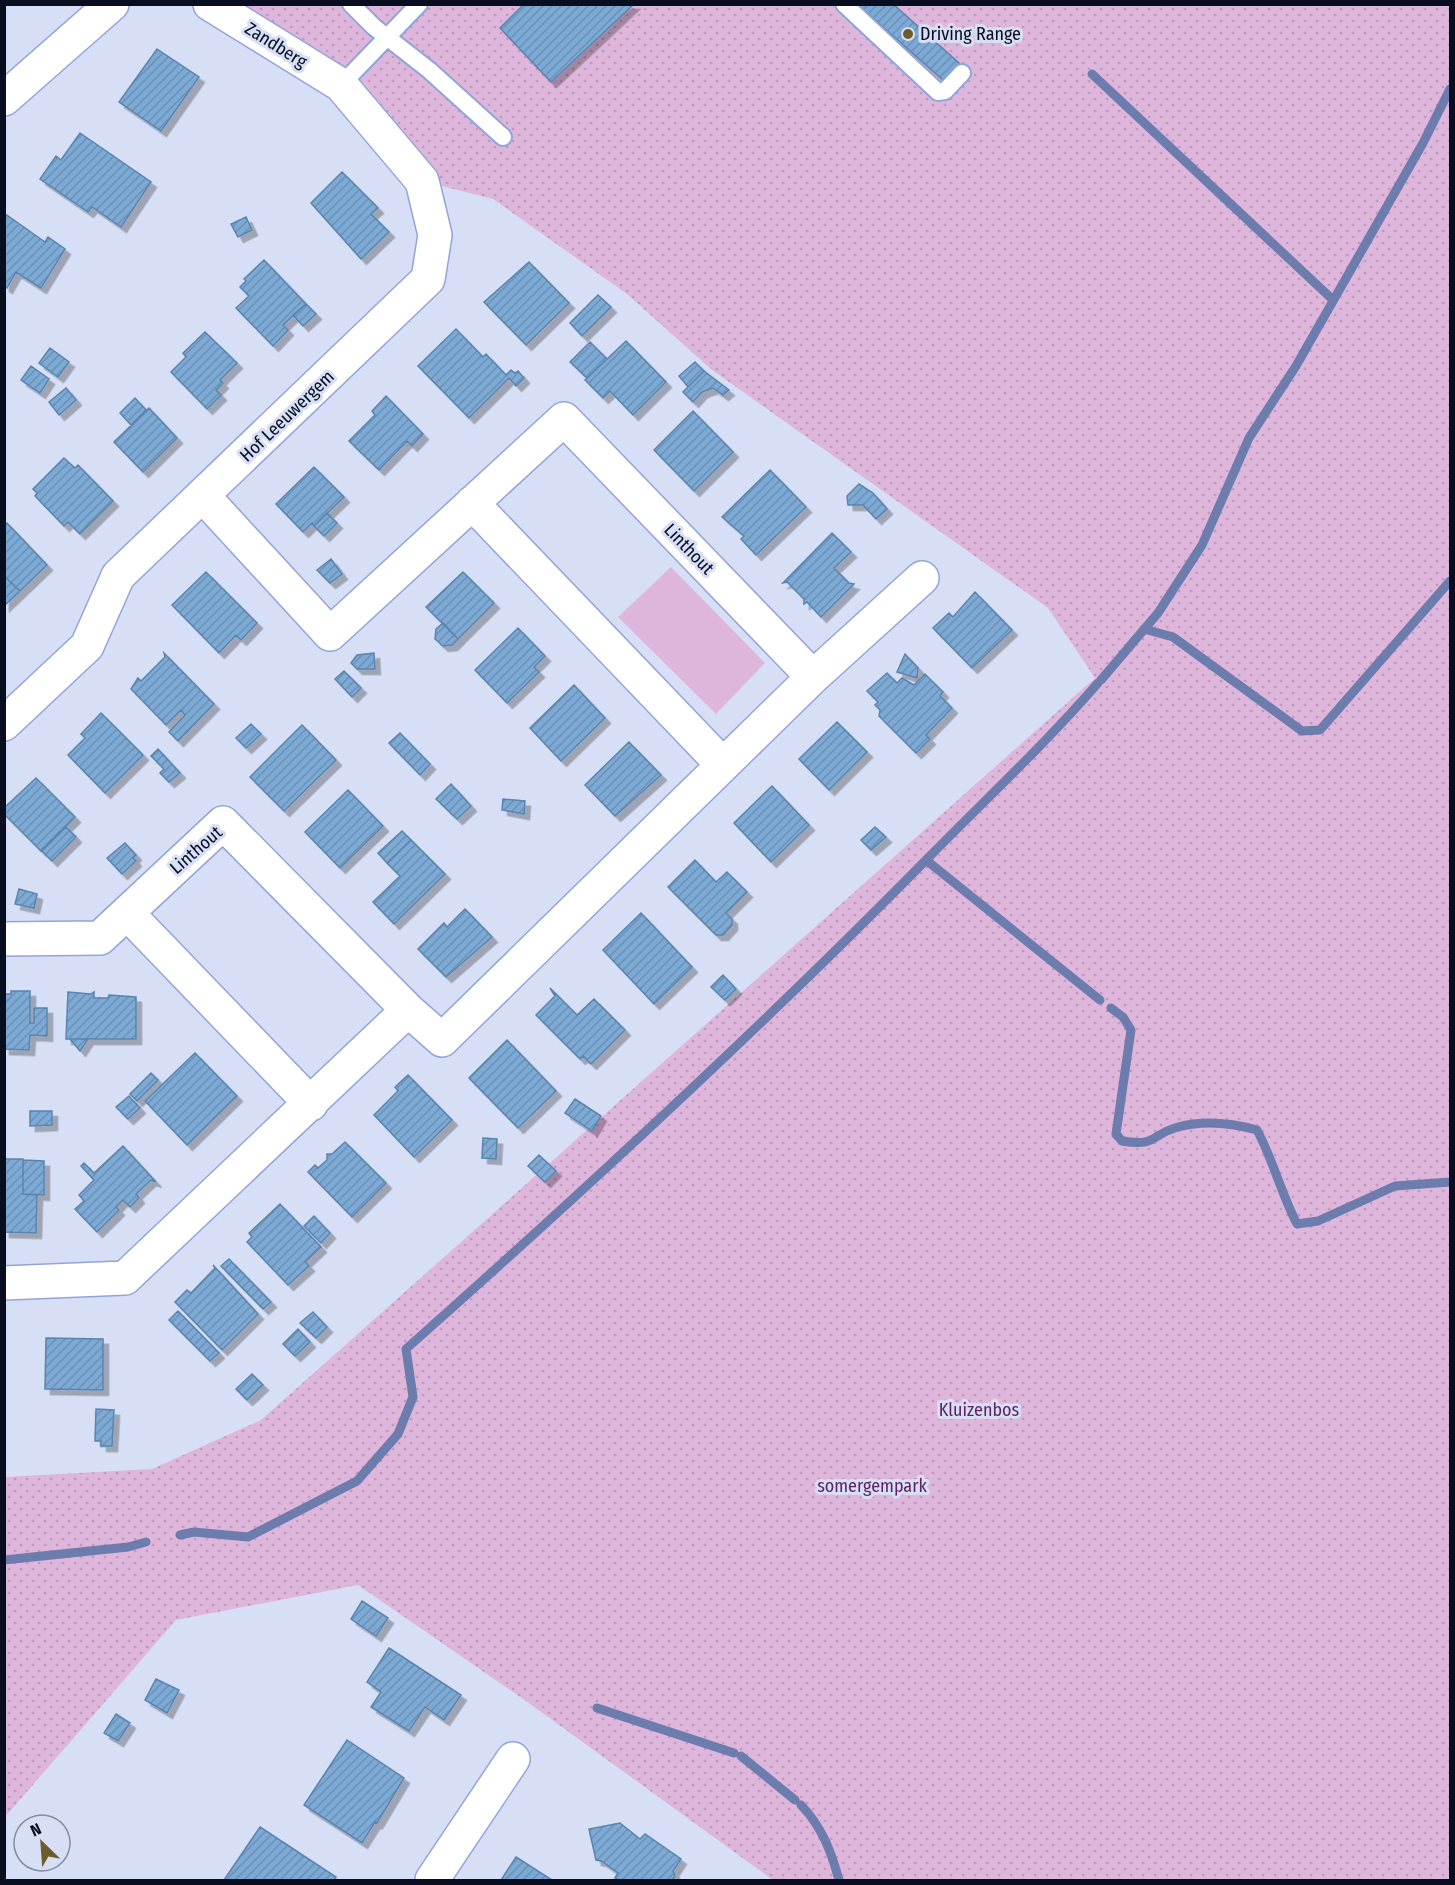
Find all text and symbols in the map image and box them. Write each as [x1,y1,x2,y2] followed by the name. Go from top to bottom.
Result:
[241,17,312,73] street label: Zandberg
[920,23,1021,45] place label: Driving Range
[901,27,915,41] marker: Driving Range
[235,366,339,466] street label: Hof Leeuwergem
[660,519,719,579] street label: Linthout
[165,821,227,879] street label: Linthout
[939,1399,1019,1421] park label: Kluizenbos
[817,1475,927,1497] park label: somergempark
[12,1813,72,1873] north arrow
[28,1819,44,1840] text: N

